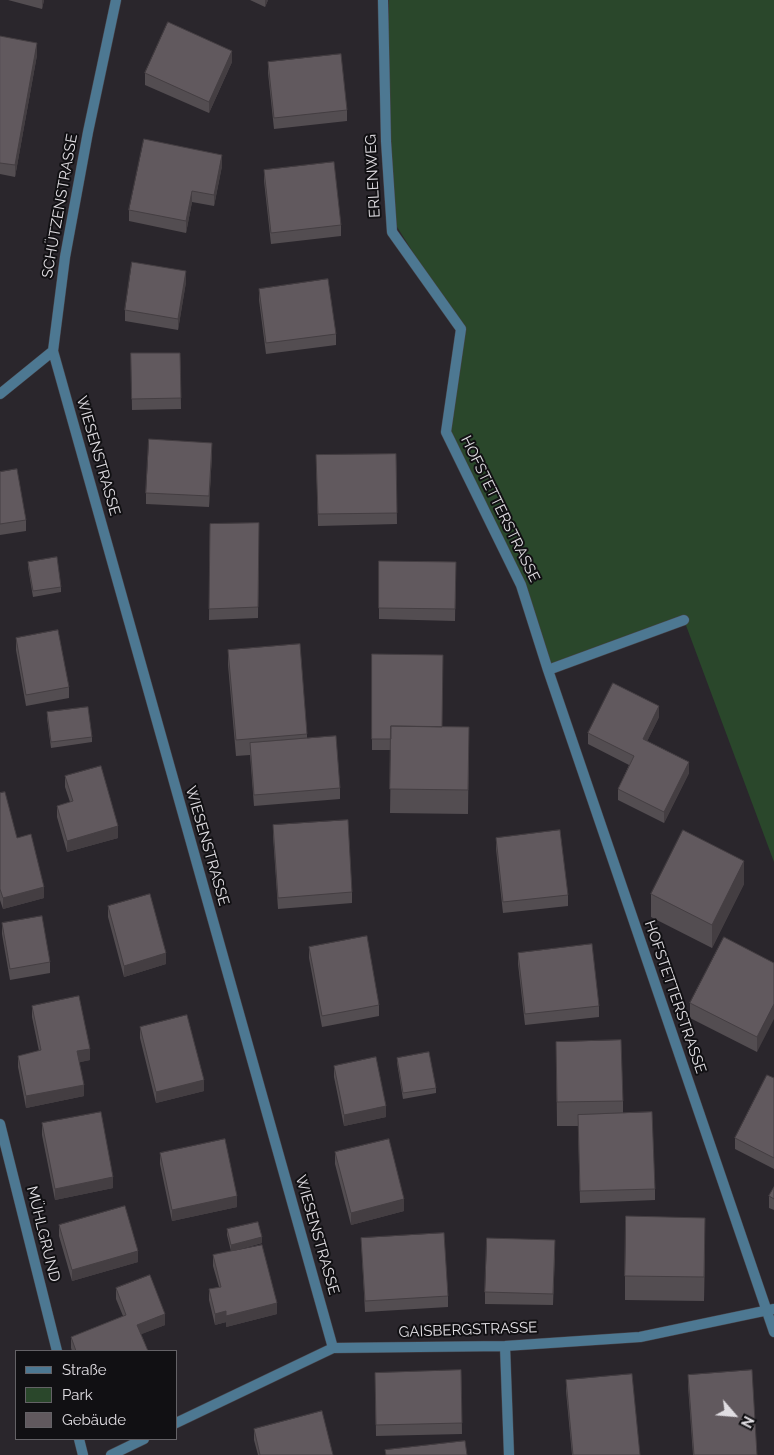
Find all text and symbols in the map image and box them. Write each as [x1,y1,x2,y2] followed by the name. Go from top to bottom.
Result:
[38,132,82,280] street label: SCHÜTZENSTRASSE
[362,134,384,218] street label: ERLENWEG
[72,394,124,518] street label: WIESENSTRASSE
[457,433,543,585] street label: HOFSTETTERSTRASSE
[181,784,233,908] street label: WIESENSTRASSE
[640,918,710,1076] street label: HOFSTETTERSTRASSE
[291,1173,343,1297] street label: WIESENSTRASSE
[22,1184,64,1284] street label: MÜHLGRUND
[398,1319,538,1341] street label: GAISBERGSTRASSE
[15,1350,178,1440] legend
[62,1361,106,1379] text: Straße
[62,1386,93,1404] text: Park
[709,1390,759,1440] north arrow
[62,1411,126,1429] text: Gebäude
[738,1413,757,1430] text: N

